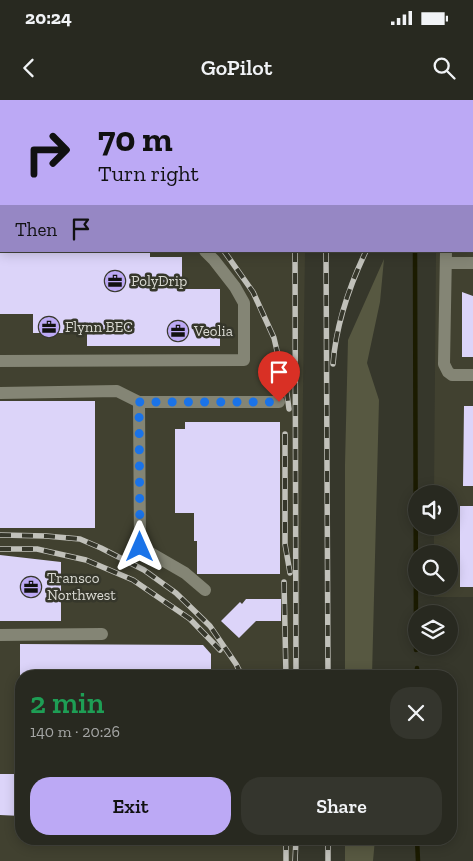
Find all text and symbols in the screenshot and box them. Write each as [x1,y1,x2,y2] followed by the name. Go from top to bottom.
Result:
[25,6,72,29] text: 20:24
[15,54,43,82] icon: back
[201,54,272,81] text: GoPilot
[430,54,458,82] icon: search
[98,118,173,160] text: 70 m
[15,120,80,185] icon: right
[98,160,199,187] text: Turn right
[67,215,95,243] icon: arrive
[15,218,57,241] text: Then
[103,269,127,293] office icon: PolyDrip
[131,272,187,290] place label: PolyDrip
[37,315,61,339] office icon: Flynn BEC
[65,318,133,336] place label: Flynn BEC
[166,319,190,343] office icon: Veolia
[193,322,233,340] place label: Veolia
[258,351,300,402] pin
[265,358,293,386] icon: arrive
[408,485,458,655] map controls
[408,485,458,535] button: sound
[113,520,165,572] position arrow
[408,545,458,595] button: search
[47,569,116,604] place label: Transco Northwest
[19,575,43,599] office icon: Transco Northwest
[408,605,458,655] button: layers
[30,685,104,721] text: 2 min
[390,687,442,739] button: close
[30,722,120,741] text: 140 m · 20:26
[30,777,231,835] button: Exit
[241,777,442,835] button: Share

